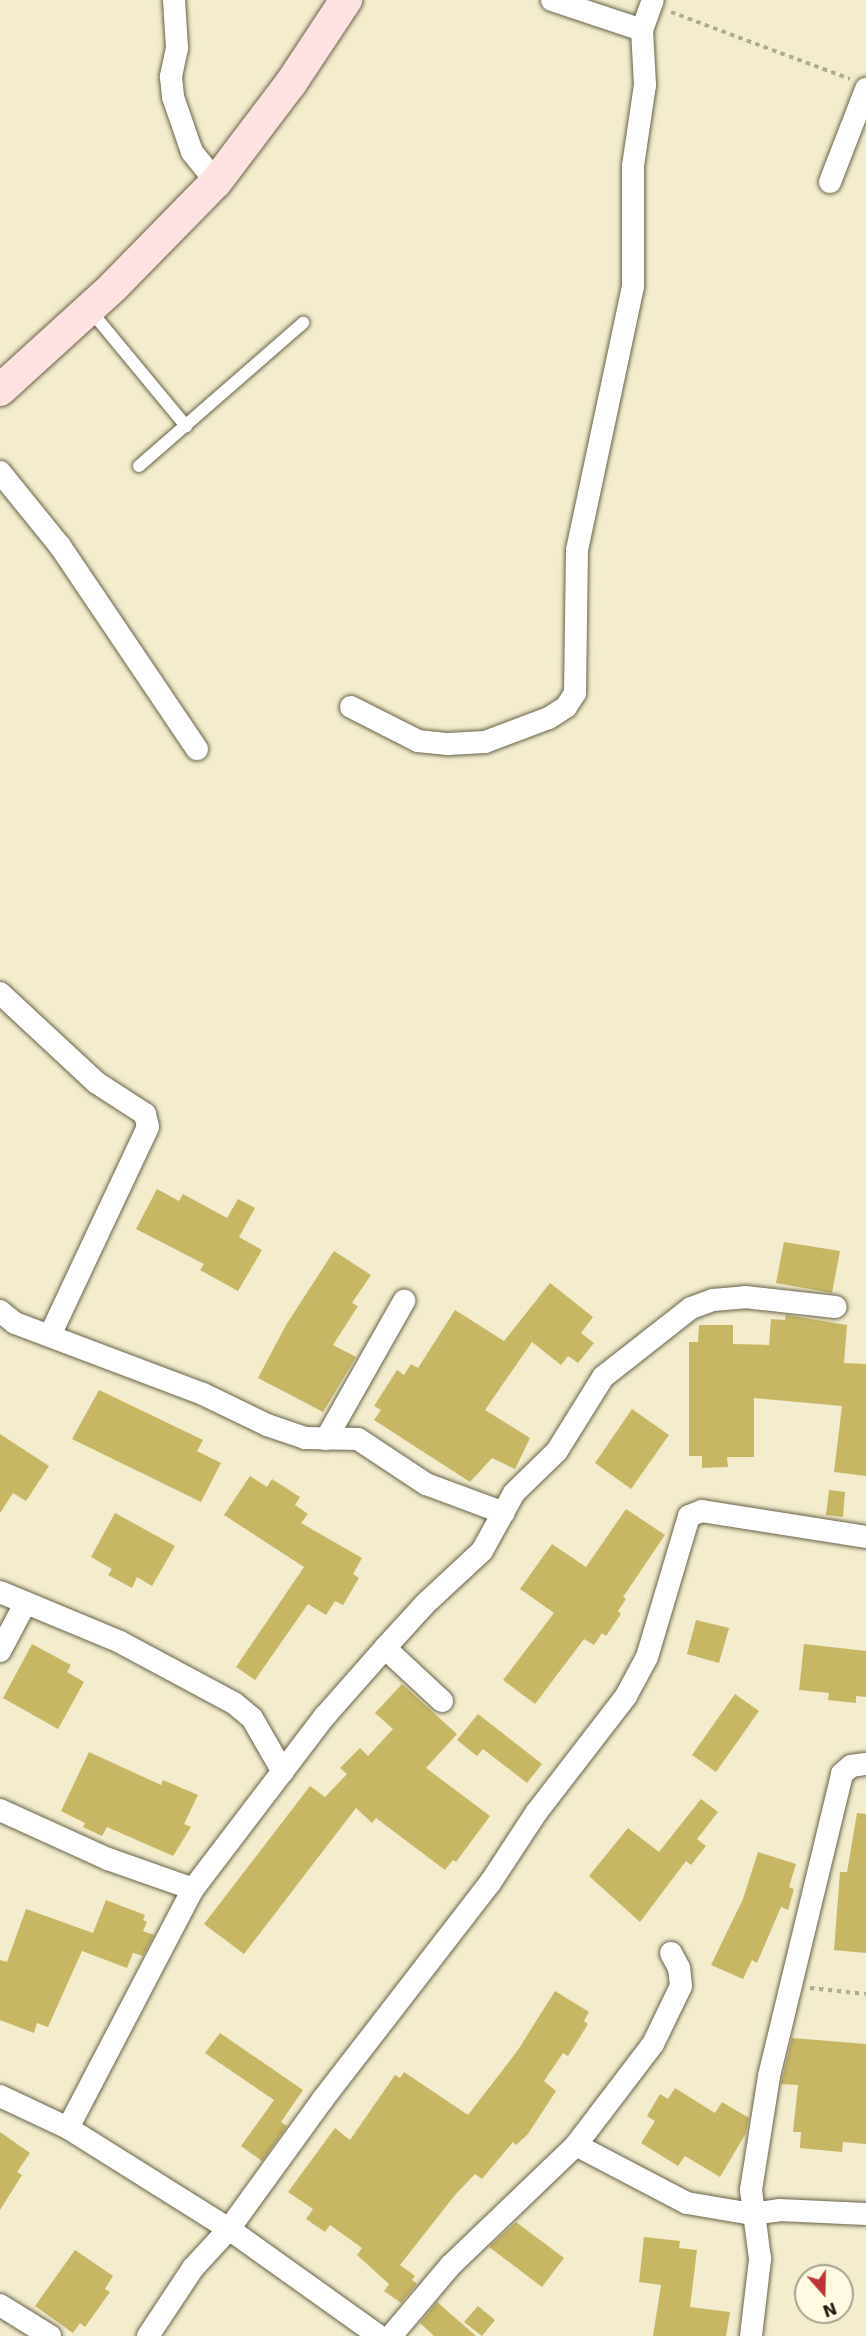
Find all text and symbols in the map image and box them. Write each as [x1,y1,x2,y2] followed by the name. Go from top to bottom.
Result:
[794,2264,854,2324] north arrow
[820,2298,839,2321] text: N

